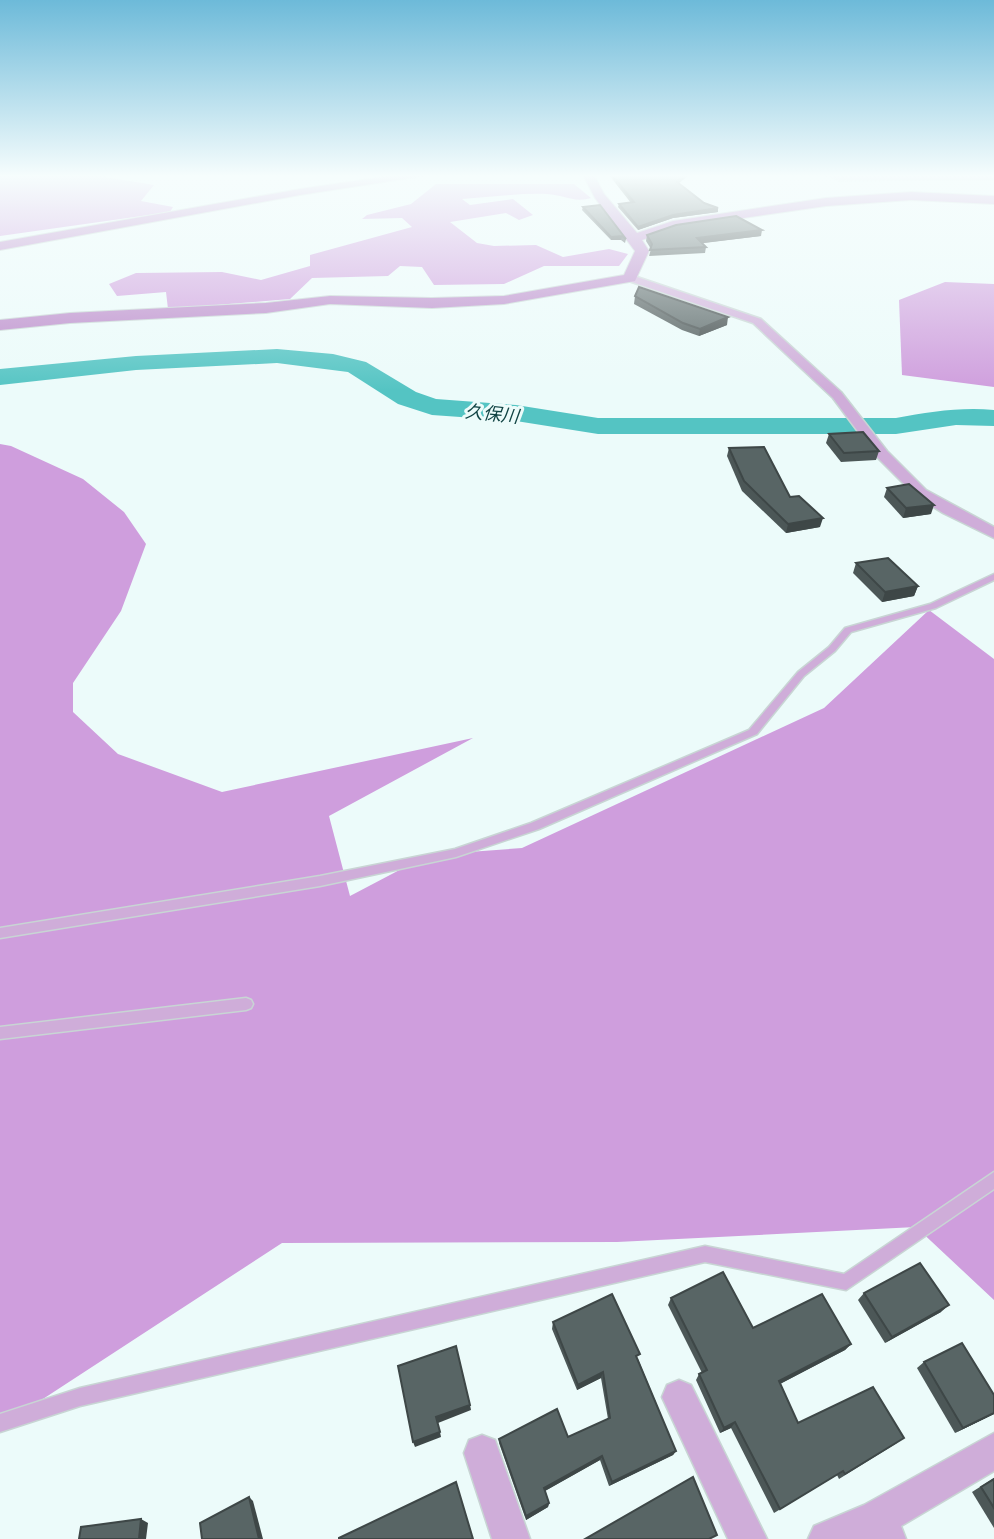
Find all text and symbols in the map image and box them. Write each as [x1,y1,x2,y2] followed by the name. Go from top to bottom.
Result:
[464,399,522,427] water label: 久保川

